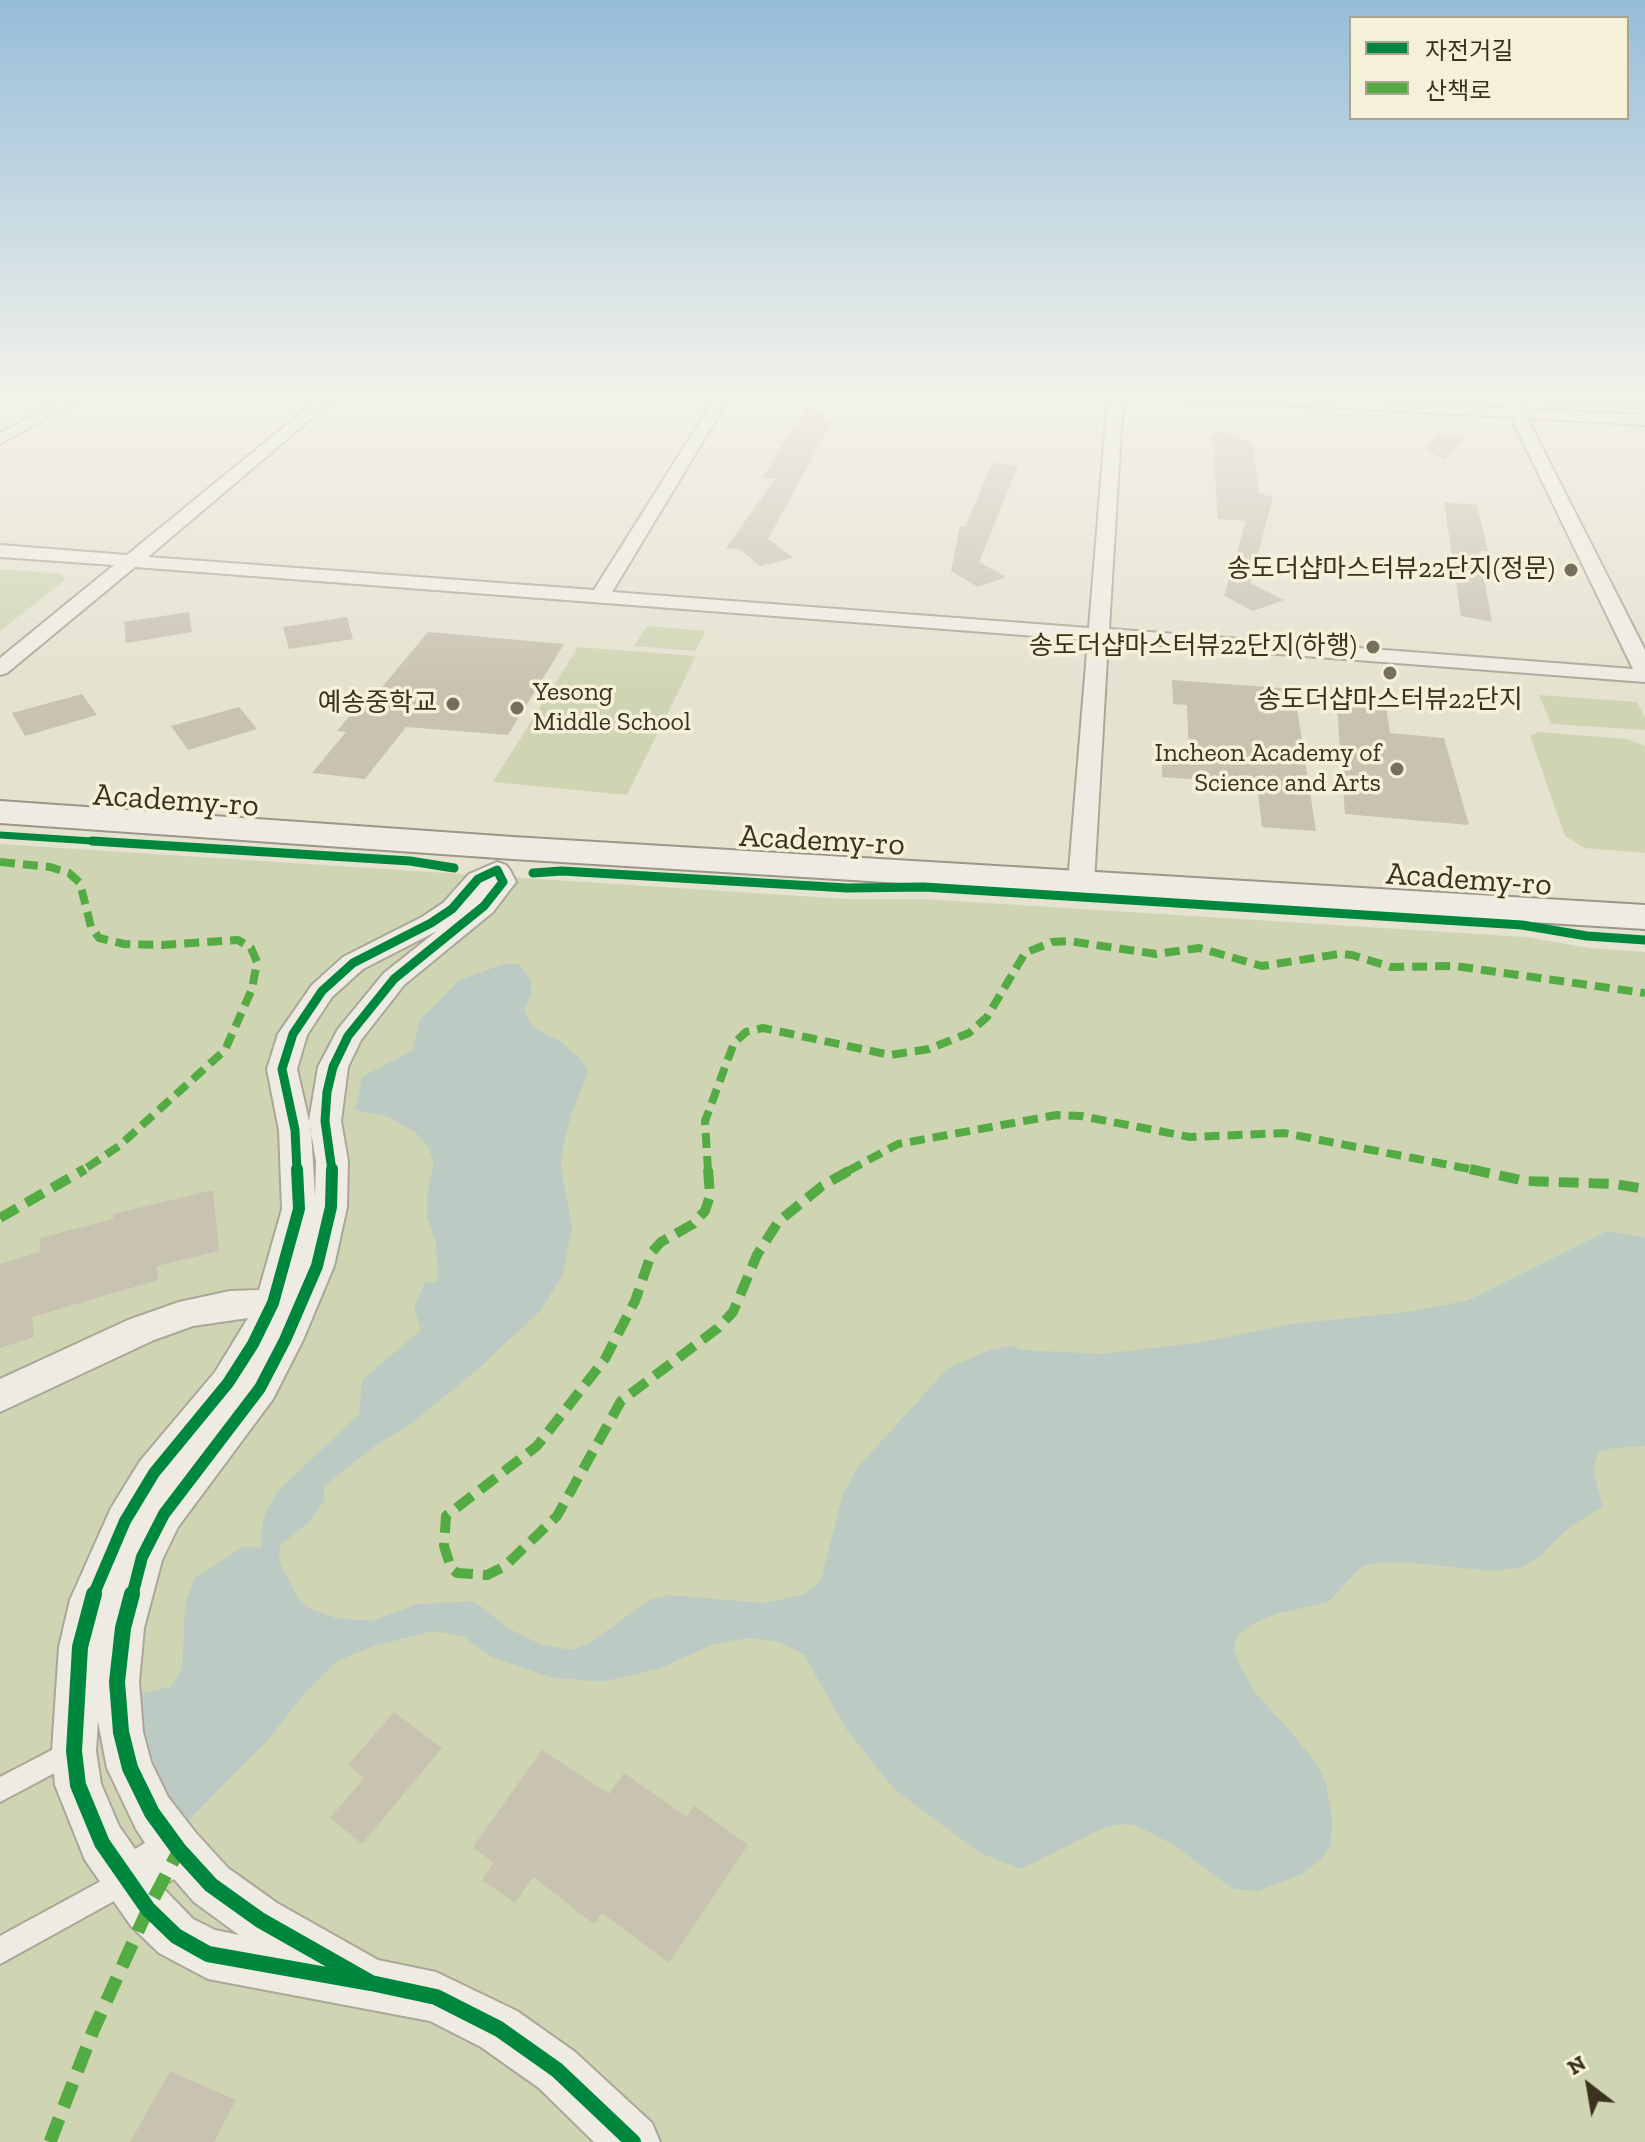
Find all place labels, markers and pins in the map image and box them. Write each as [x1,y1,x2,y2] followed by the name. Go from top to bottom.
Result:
[1227,554,1555,586] place label: 송도더샵마스터뷰22단지(정문)
[1562,561,1580,579] marker: 송도더샵마스터뷰22단지(정문)
[1029,631,1357,663] place label: 송도더샵마스터뷰22단지(하행)
[1364,638,1382,656] marker: 송도더샵마스터뷰22단지(하행)
[1381,664,1399,682] marker: 송도더샵마스터뷰22단지
[533,677,691,738] place label: Yesong Middle School
[1257,685,1523,717] place label: 송도더샵마스터뷰22단지
[317,688,437,720] place label: 예송중학교
[444,695,462,713] marker: 예송중학교
[508,699,526,717] marker: Yesong Middle School
[1155,738,1381,800] place label: Incheon Academy of Science and Arts
[1388,760,1406,778] marker: Incheon Academy of Science and Arts

